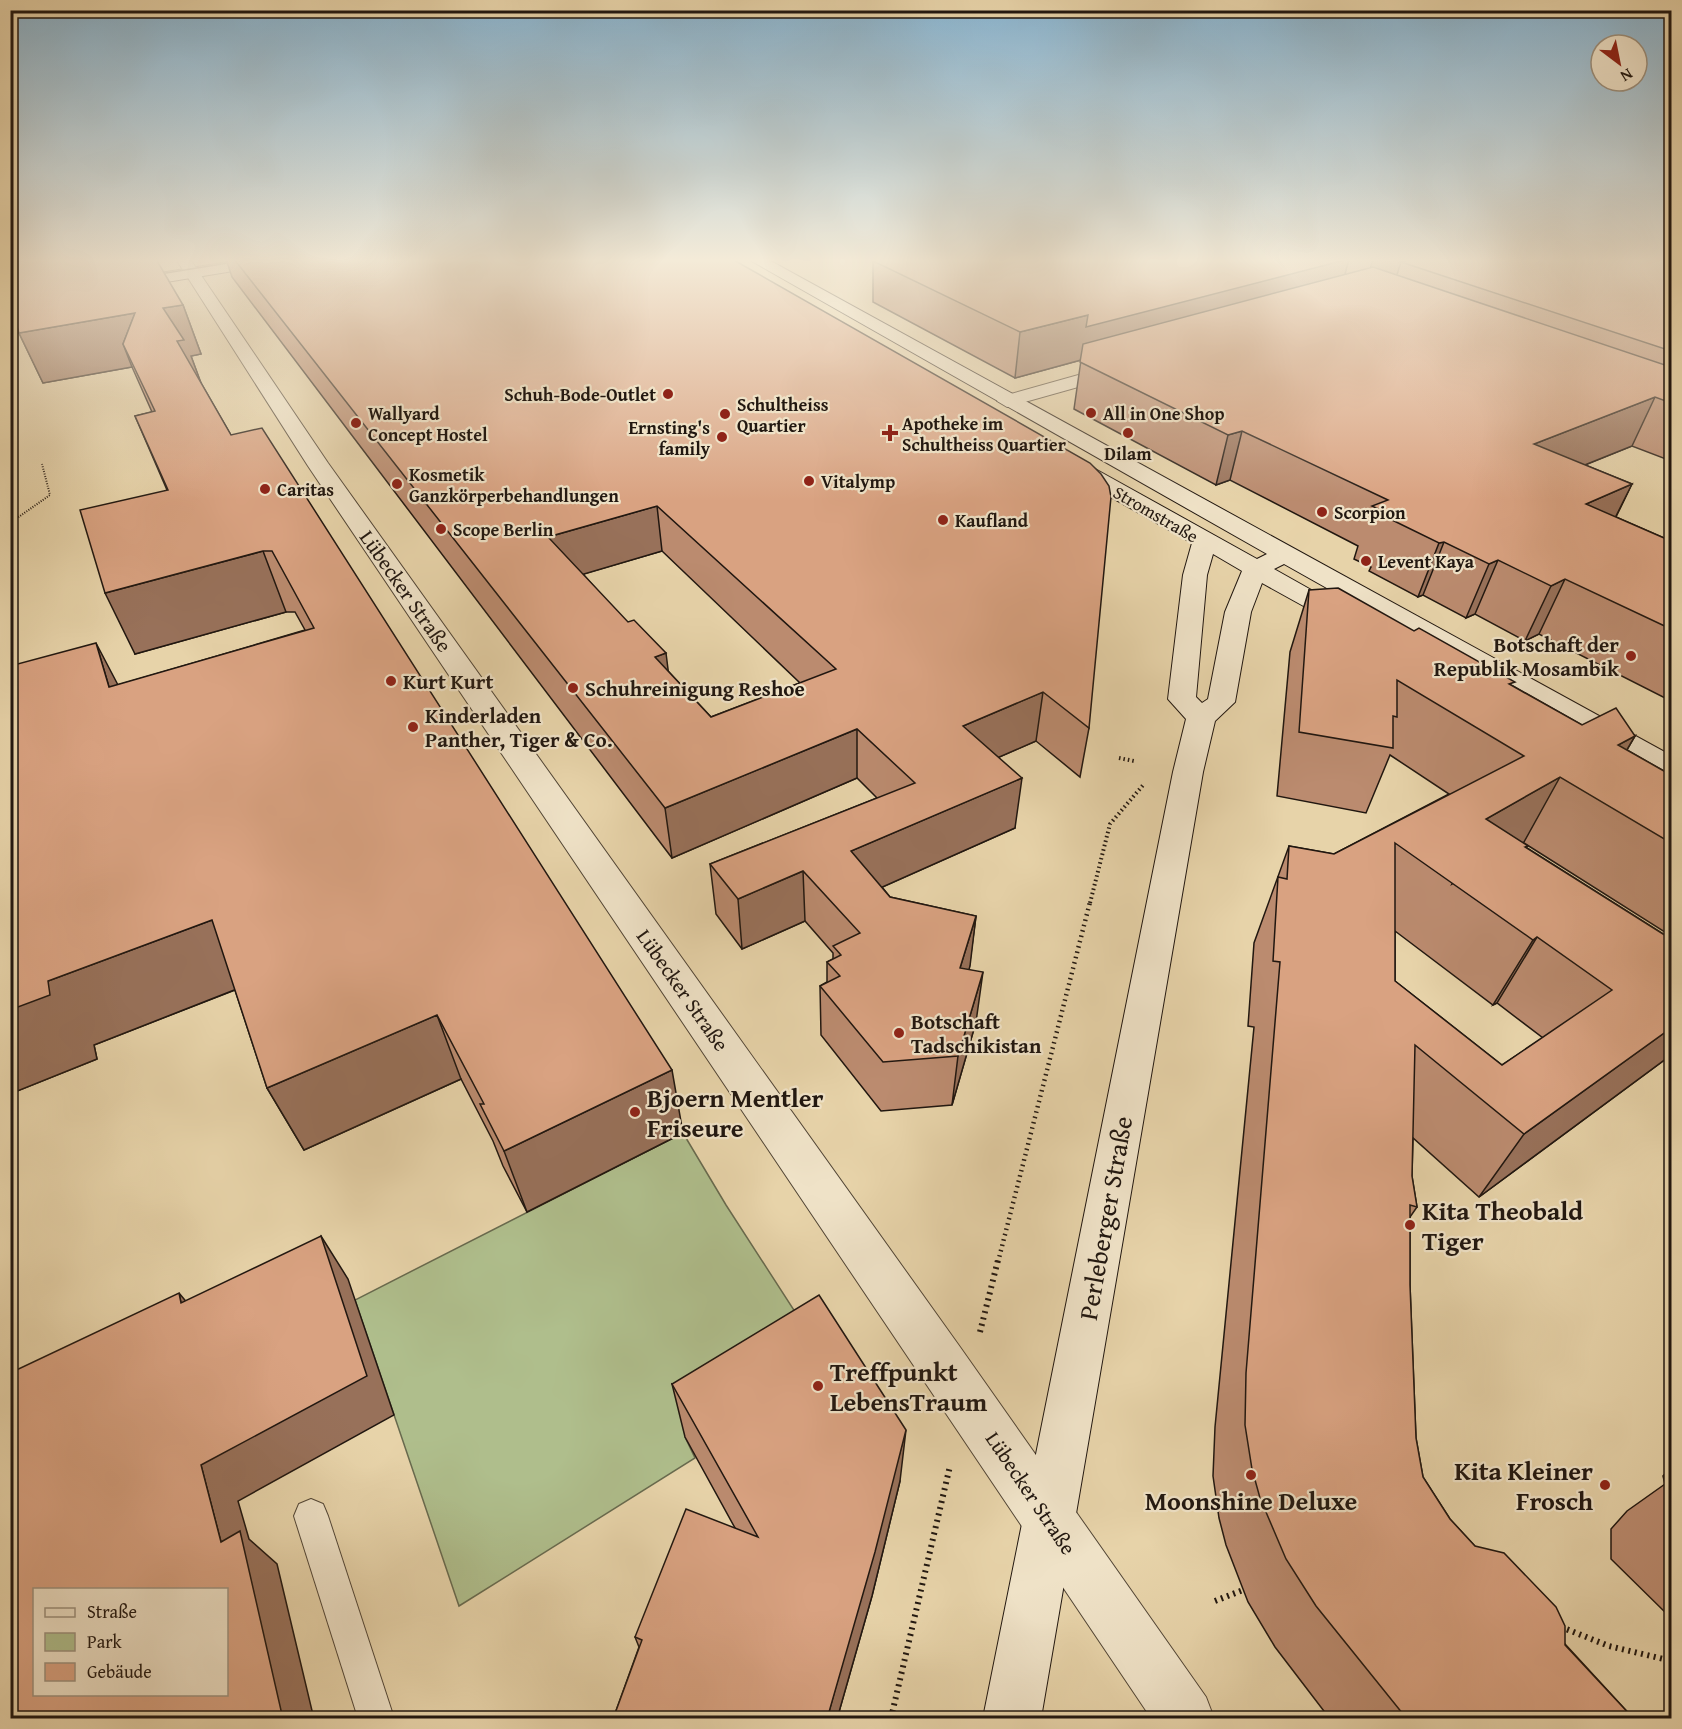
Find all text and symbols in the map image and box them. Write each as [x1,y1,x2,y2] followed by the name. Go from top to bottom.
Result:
[1589,33,1649,93] north arrow
[1616,63,1638,89] text: N
[504,381,656,408] place label: Schuh-Bode-Outlet
[661,387,675,401] marker: Schuh-Bode-Outlet
[737,391,829,439] place label: Schultheiss Quartier
[368,400,488,448] place label: Wallyard Concept Hostel
[1103,400,1224,427] place label: All in One Shop
[1084,406,1098,420] marker: All in One Shop
[718,407,732,421] marker: Schultheiss Quartier
[902,410,1067,458] place label: Apotheke im Schultheiss Quartier
[628,414,711,462] place label: Ernsting's family
[349,416,363,430] marker: Wallyard Concept Hostel
[883,426,897,440] marker: Apotheke im Schultheiss Quartier
[1121,426,1135,440] marker: Dilam
[715,430,729,444] marker: Ernsting's family
[1104,440,1152,467] place label: Dilam
[409,461,619,509] place label: Kosmetik Ganzkörperbehandlungen
[821,468,895,495] place label: Vitalymp
[802,474,816,488] marker: Vitalymp
[277,476,334,503] place label: Caritas
[390,477,404,491] marker: Kosmetik Ganzkörperbehandlungen
[1108,479,1204,549] street label: Stromstraße
[258,482,272,496] marker: Caritas
[1334,499,1406,526] place label: Scorpion
[1315,505,1329,519] marker: Scorpion
[955,507,1029,534] place label: Kaufland
[936,513,950,527] marker: Kaufland
[453,516,554,543] place label: Scope Berlin
[434,522,448,536] marker: Scope Berlin
[352,524,460,659] street label: Lübecker Straße
[1378,548,1475,575] place label: Levent Kaya
[1359,554,1373,568] marker: Levent Kaya
[1434,629,1620,684] place label: Botschaft der Republik Mosambik
[1624,649,1638,663] marker: Botschaft der Republik Mosambik
[403,666,494,697] place label: Kurt Kurt
[585,673,805,704] place label: Schuhreinigung Reshoe
[384,674,398,688] marker: Kurt Kurt
[566,681,580,695] marker: Schuhreinigung Reshoe
[425,700,613,755] place label: Kinderladen Panther, Tiger & Co.
[406,720,420,734] marker: Kinderladen Panther, Tiger & Co.
[629,923,737,1058] street label: Lübecker Straße
[911,1006,1042,1061] place label: Botschaft Tadschikistan
[892,1026,906,1040] marker: Botschaft Tadschikistan
[647,1078,824,1147] place label: Bjoern Mentler Friseure
[628,1105,642,1119] marker: Bjoern Mentler Friseure
[1068,1113,1142,1323] street label: Perleberger Straße
[1422,1191,1583,1260] place label: Kita Theobald Tiger
[1403,1218,1417,1232] marker: Kita Theobald Tiger
[830,1352,988,1421] place label: Treffpunkt LebensTraum
[811,1379,825,1393] marker: Treffpunkt LebensTraum
[978,1425,1084,1561] street label: Lübecker Straße
[1454,1451,1594,1520] place label: Kita Kleiner Frosch
[1244,1468,1258,1482] marker: Moonshine Deluxe
[1598,1478,1612,1492] marker: Kita Kleiner Frosch
[1145,1481,1358,1520] place label: Moonshine Deluxe
[33,1588,228,1696] legend
[87,1598,137,1625] text: Straße
[87,1628,123,1655] text: Park
[87,1658,152,1685] text: Gebäude

